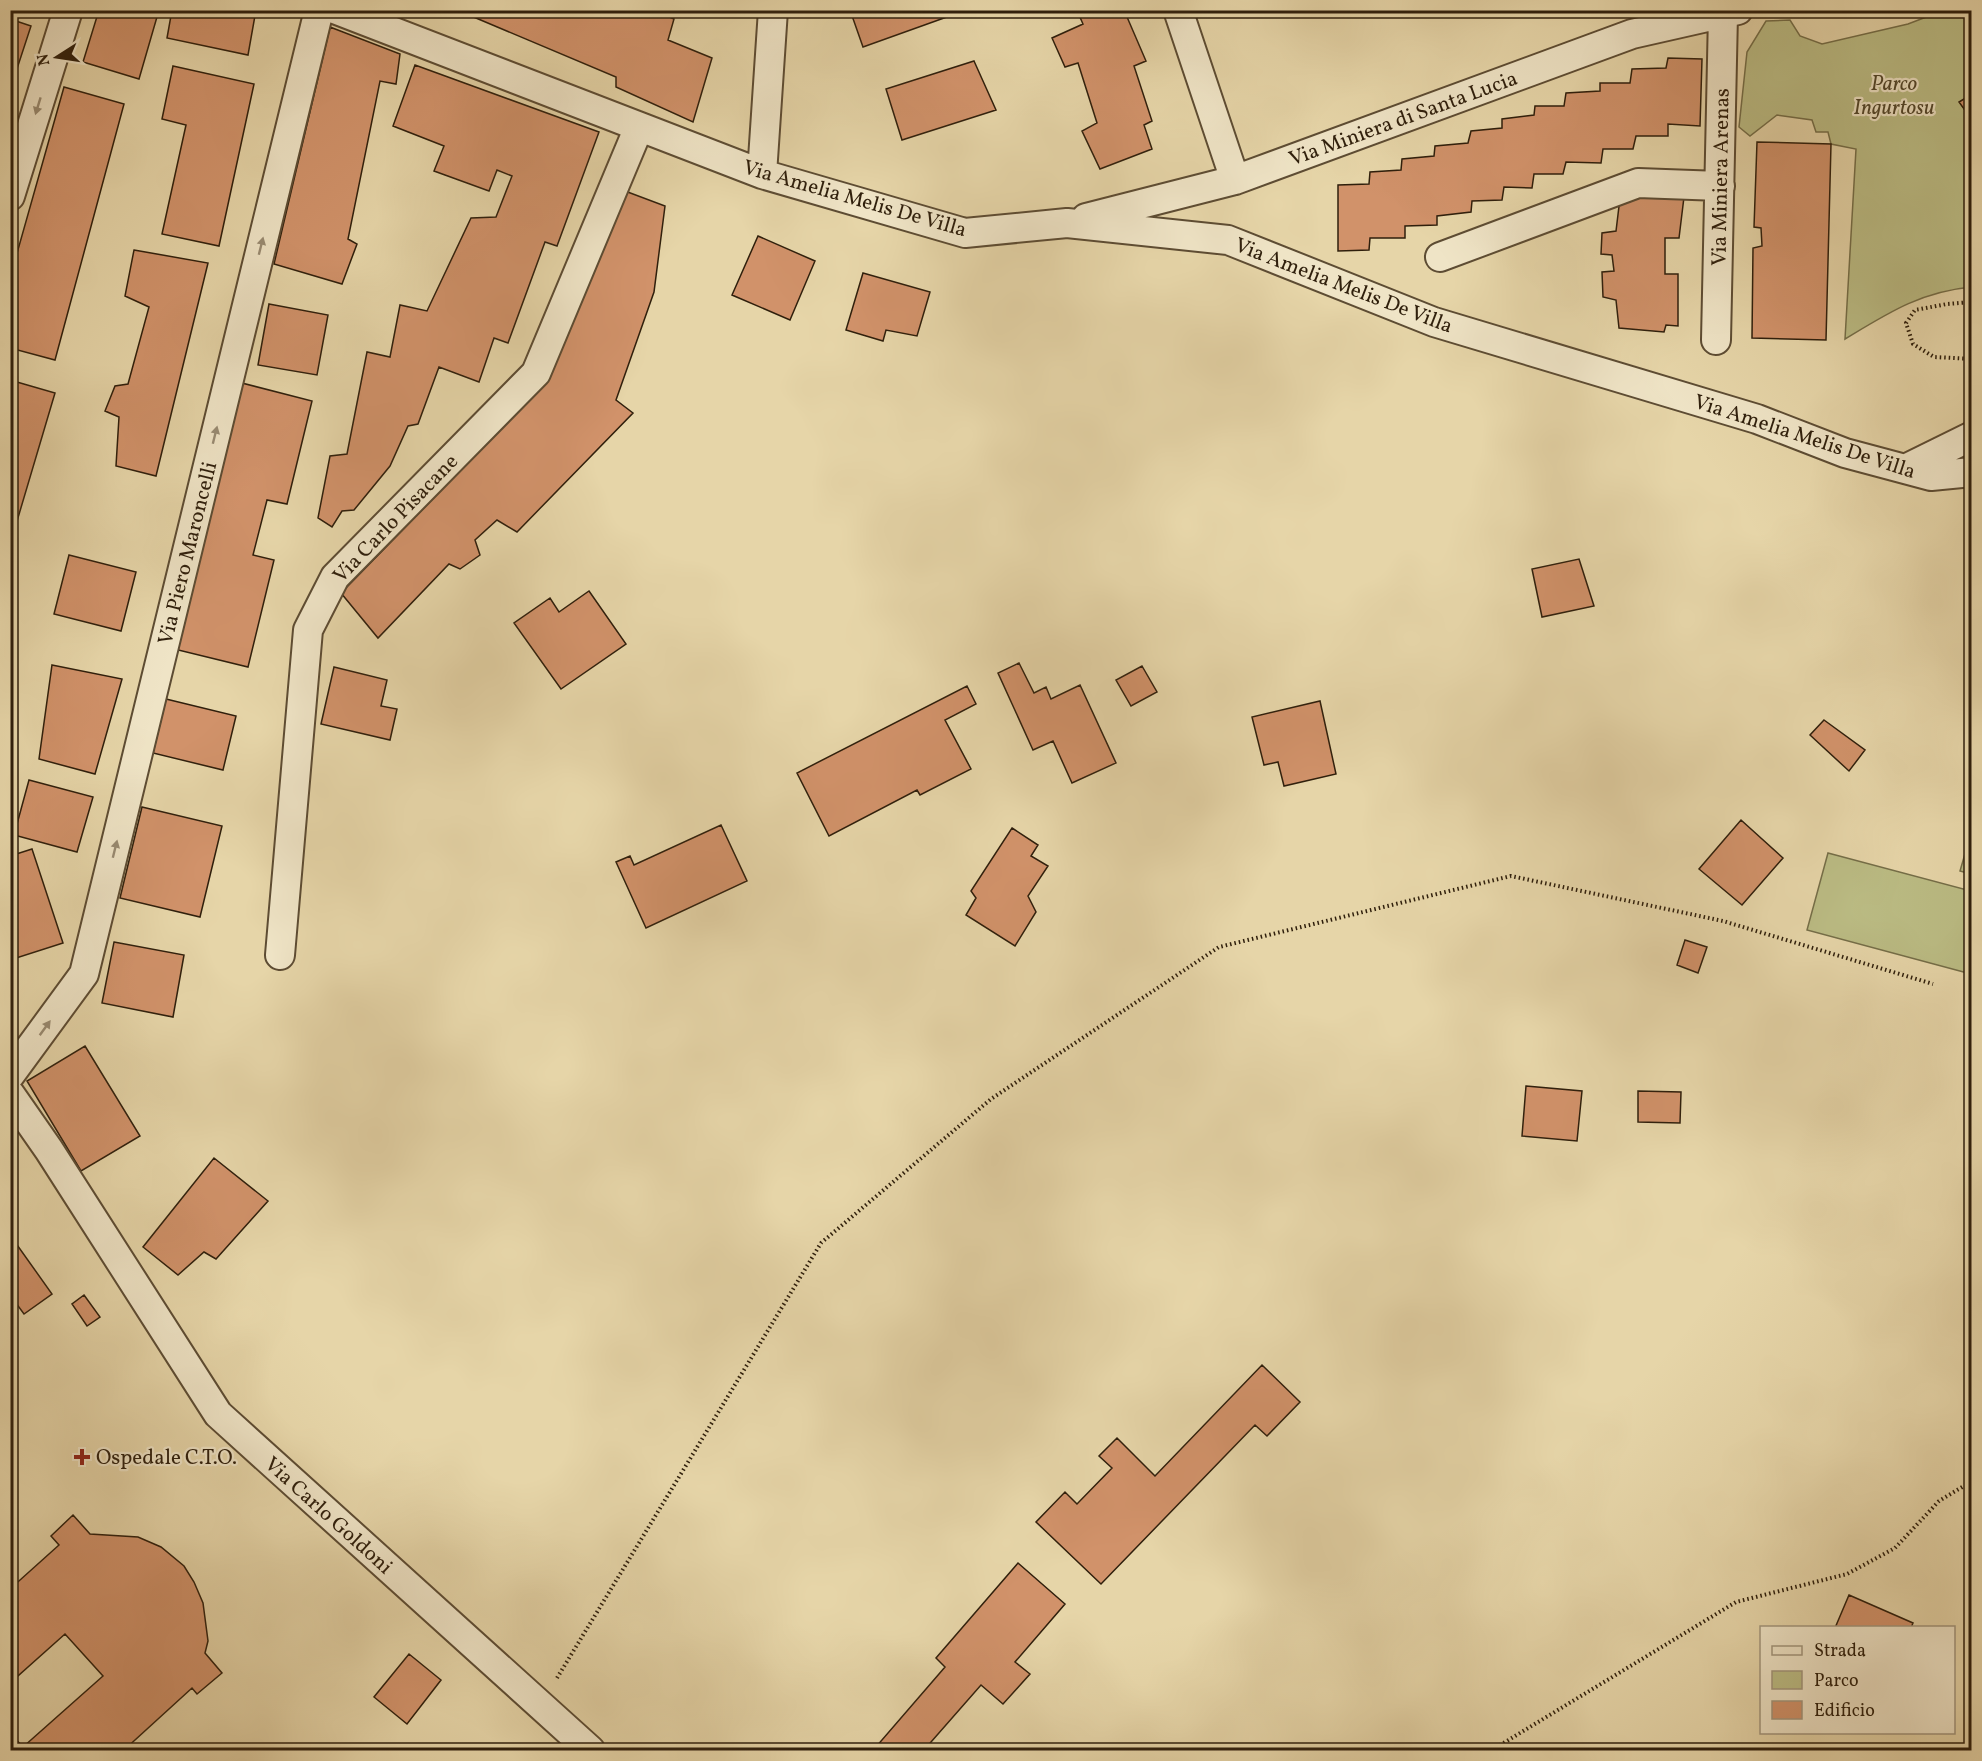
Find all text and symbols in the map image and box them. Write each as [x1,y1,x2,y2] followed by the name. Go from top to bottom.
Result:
[27,27,87,87] north arrow
[32,51,56,68] text: N
[1285,65,1522,174] street label: Via Miniera di Santa Lucia
[1854,70,1934,123] park label: Parco Ingurtosu
[1705,88,1738,266] street label: Via Miniera Arenas
[33,97,43,115] one-way arrow
[739,154,970,245] street label: Via Amelia Melis De Villa
[1230,231,1457,341] street label: Via Amelia Melis De Villa
[257,237,267,255] one-way arrow
[1690,388,1919,487] street label: Via Amelia Melis De Villa
[211,426,221,445] one-way arrow
[327,448,465,590] street label: Via Carlo Pisacane
[152,459,225,648] street label: Via Piero Maroncelli
[110,840,120,858] one-way arrow
[39,1020,51,1036] one-way arrow
[96,1444,237,1473] place label: Ospedale C.T.O.
[73,1448,91,1466] marker: Ospedale C.T.O.
[258,1451,398,1582] street label: Via Carlo Goldoni
[1760,1626,1955,1734] legend
[1814,1639,1866,1664] text: Strada
[1814,1669,1859,1694] text: Parco
[1814,1699,1875,1724] text: Edificio

